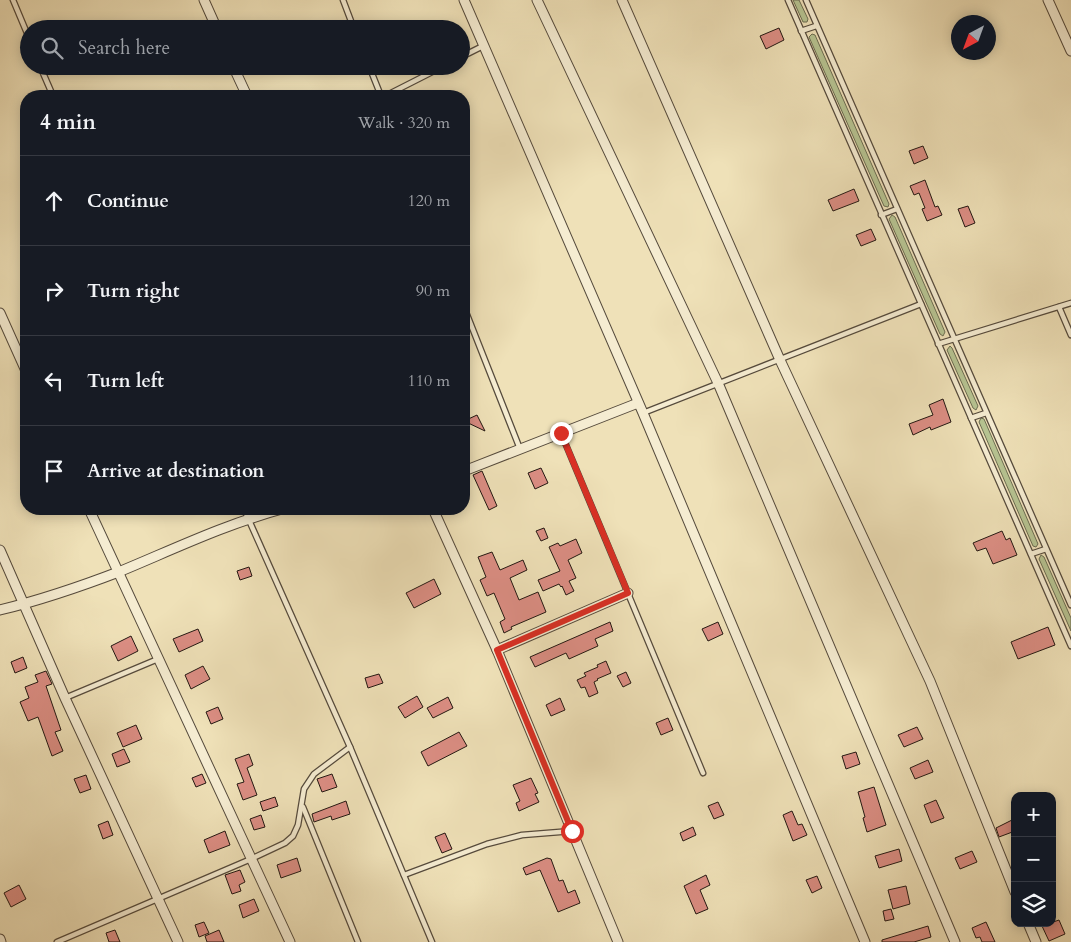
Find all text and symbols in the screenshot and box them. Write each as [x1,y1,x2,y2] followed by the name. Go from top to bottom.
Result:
[951,15,996,60] north arrow
[20,20,470,75] search box
[38,34,66,62] icon: search
[78,35,170,61] text: Search here
[40,108,96,137] text: 4 min
[358,112,450,134] text: Walk · 320 m
[40,187,68,215] icon: ahead
[87,188,169,214] text: Continue
[408,190,450,212] text: 120 m
[40,277,68,305] icon: right
[87,278,179,304] text: Turn right
[416,280,450,302] text: 90 m
[40,367,68,395] icon: left
[87,368,164,394] text: Turn left
[408,370,450,392] text: 110 m
[550,422,573,445] route end
[40,457,68,485] icon: arrive
[87,458,264,484] text: Arrive at destination
[1011,792,1056,927] map controls
[1011,792,1056,837] button: +
[561,820,584,843] route start
[1011,837,1056,882] button: −
[1011,882,1056,927] button: layers

